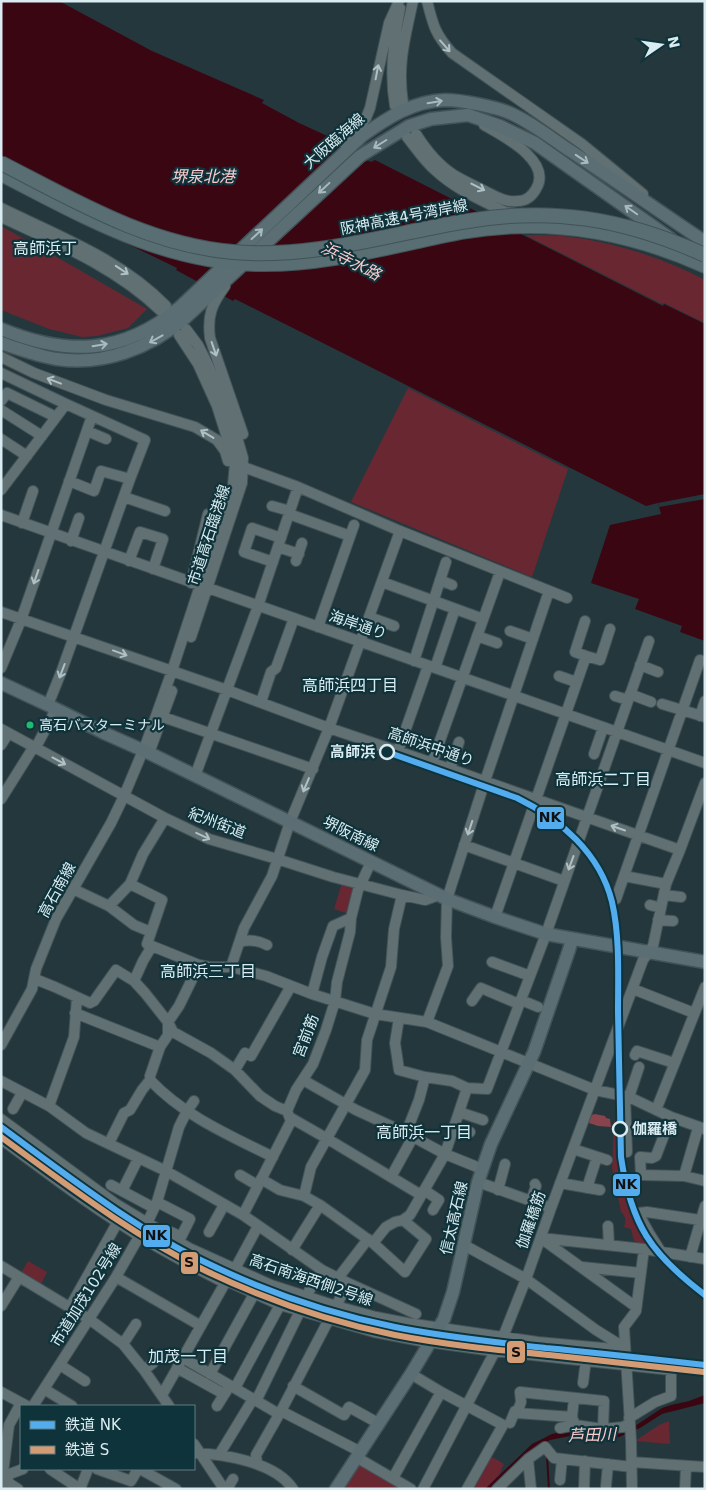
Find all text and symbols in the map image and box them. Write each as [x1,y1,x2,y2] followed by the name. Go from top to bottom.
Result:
[636,20,686,70] north arrow
[665,35,683,50] text: N
[440,39,451,52] one-way arrow
[373,64,383,80] one-way arrow
[426,96,442,106] one-way arrow
[300,110,368,172] street label: 大阪臨海線
[373,139,387,149] one-way arrow
[575,154,589,164] one-way arrow
[171,167,237,186] water label: 堺泉北港
[318,182,330,194] one-way arrow
[470,183,485,192] one-way arrow
[339,196,469,238] street label: 阪神高速4号湾岸線
[625,205,639,215] one-way arrow
[251,228,264,240] one-way arrow
[318,238,386,285] water label: 浜寺水路
[13,239,77,258] district label: 高師浜丁
[115,265,129,275] one-way arrow
[149,334,163,344] one-way arrow
[91,340,107,350] one-way arrow
[210,340,219,356] one-way arrow
[47,375,62,385] one-way arrow
[201,429,215,439] one-way arrow
[184,482,234,588] street label: 市道高石臨港線
[30,568,40,584] one-way arrow
[327,607,389,643] street label: 海岸通り
[112,649,127,658] one-way arrow
[57,663,66,678] one-way arrow
[302,676,398,695] district label: 高師浜四丁目
[39,717,165,733] place label: 高石バスターミナル
[25,720,35,730] marker: 高石バスターミナル
[386,724,476,770] street label: 高師浜中通り
[330,743,376,761] place label: 高師浜
[379,744,395,760] marker: 高師浜
[51,757,66,766] one-way arrow
[555,770,651,789] district label: 高師浜二丁目
[300,777,310,792] one-way arrow
[186,804,248,842] street label: 紀州街道
[536,806,565,830] line badge: NK
[539,809,562,825] text: NK
[320,813,382,855] street label: 堺阪南線
[465,819,474,835] one-way arrow
[610,823,626,832] one-way arrow
[195,832,210,842] one-way arrow
[566,855,575,870] one-way arrow
[35,859,79,921] street label: 高石南線
[160,962,256,981] district label: 高師浜三丁目
[290,1012,322,1060] street label: 宮前筋
[632,1120,678,1138] place label: 伽羅橋
[612,1121,628,1137] marker: 伽羅橋
[376,1123,472,1142] district label: 高師浜一丁目
[612,1173,641,1197] line badge: NK
[615,1176,638,1192] text: NK
[437,1179,471,1257] street label: 信太高石線
[513,1189,549,1251] street label: 伽羅橋筋
[142,1224,171,1248] line badge: NK
[145,1227,168,1243] text: NK
[47,1240,125,1350] street label: 市道加茂102号線
[247,1250,375,1310] street label: 高石南海西側2号線
[180,1251,199,1275] line badge: S
[184,1254,194,1270] text: S
[506,1340,526,1364] line badge: S
[511,1344,521,1360] text: S
[148,1347,228,1366] district label: 加茂一丁目
[20,1405,195,1470] legend
[65,1416,122,1434] text: 鉄道 NK
[568,1425,618,1445] water label: 芦田川
[65,1441,109,1459] text: 鉄道 S

